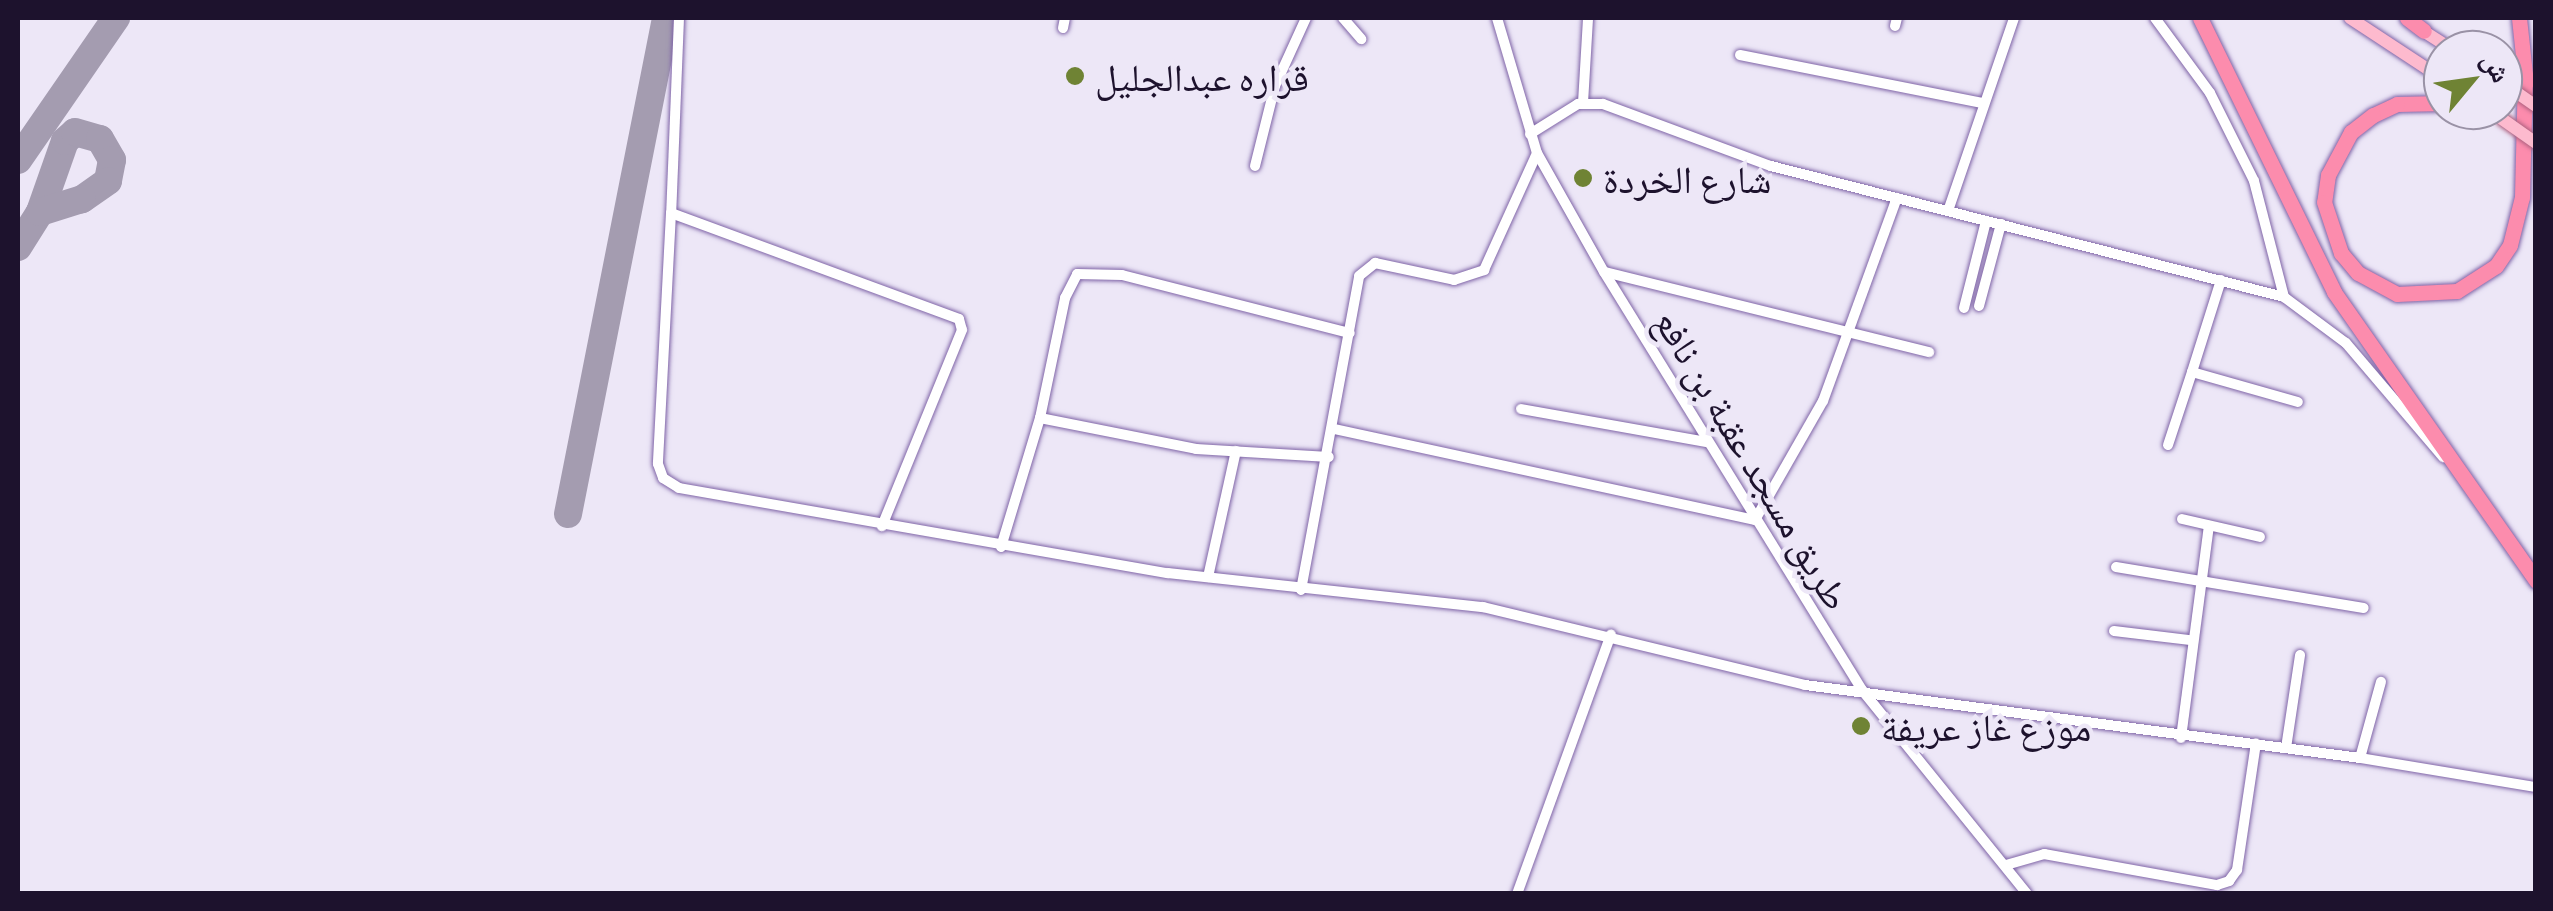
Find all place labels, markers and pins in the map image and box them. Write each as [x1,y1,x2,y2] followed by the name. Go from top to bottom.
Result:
[1095,53,1309,99] place label: قراره عبدالجليل
[1064,65,1086,87] marker: قراره عبدالجليل
[1603,155,1772,201] place label: شارع الخردة
[1572,167,1594,189] marker: شارع الخردة
[1881,703,2091,749] place label: موزع غاز عريفة
[1850,715,1872,737] marker: موزع غاز عريفة

